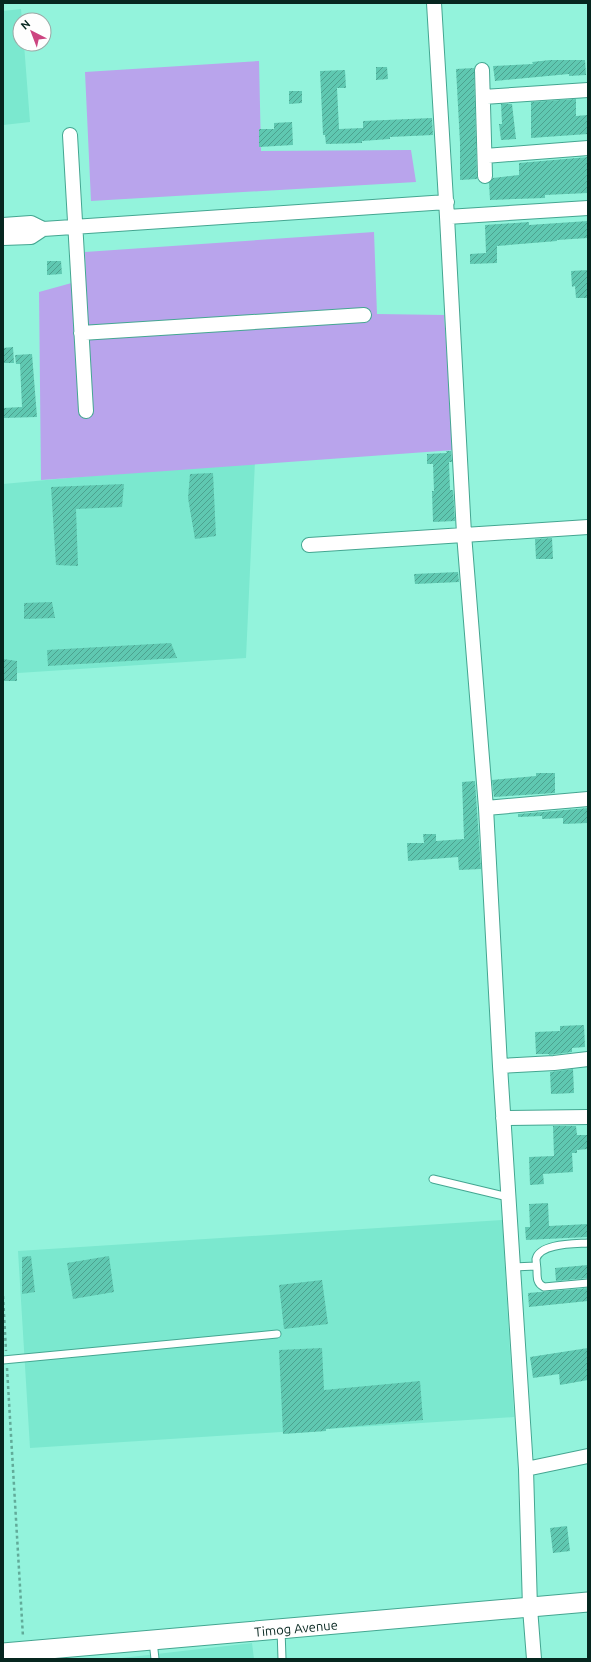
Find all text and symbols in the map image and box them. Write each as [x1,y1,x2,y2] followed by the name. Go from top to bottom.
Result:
[12,12,52,52] north arrow
[18,17,32,32] text: N
[254,1617,338,1639] street label: Timog Avenue

